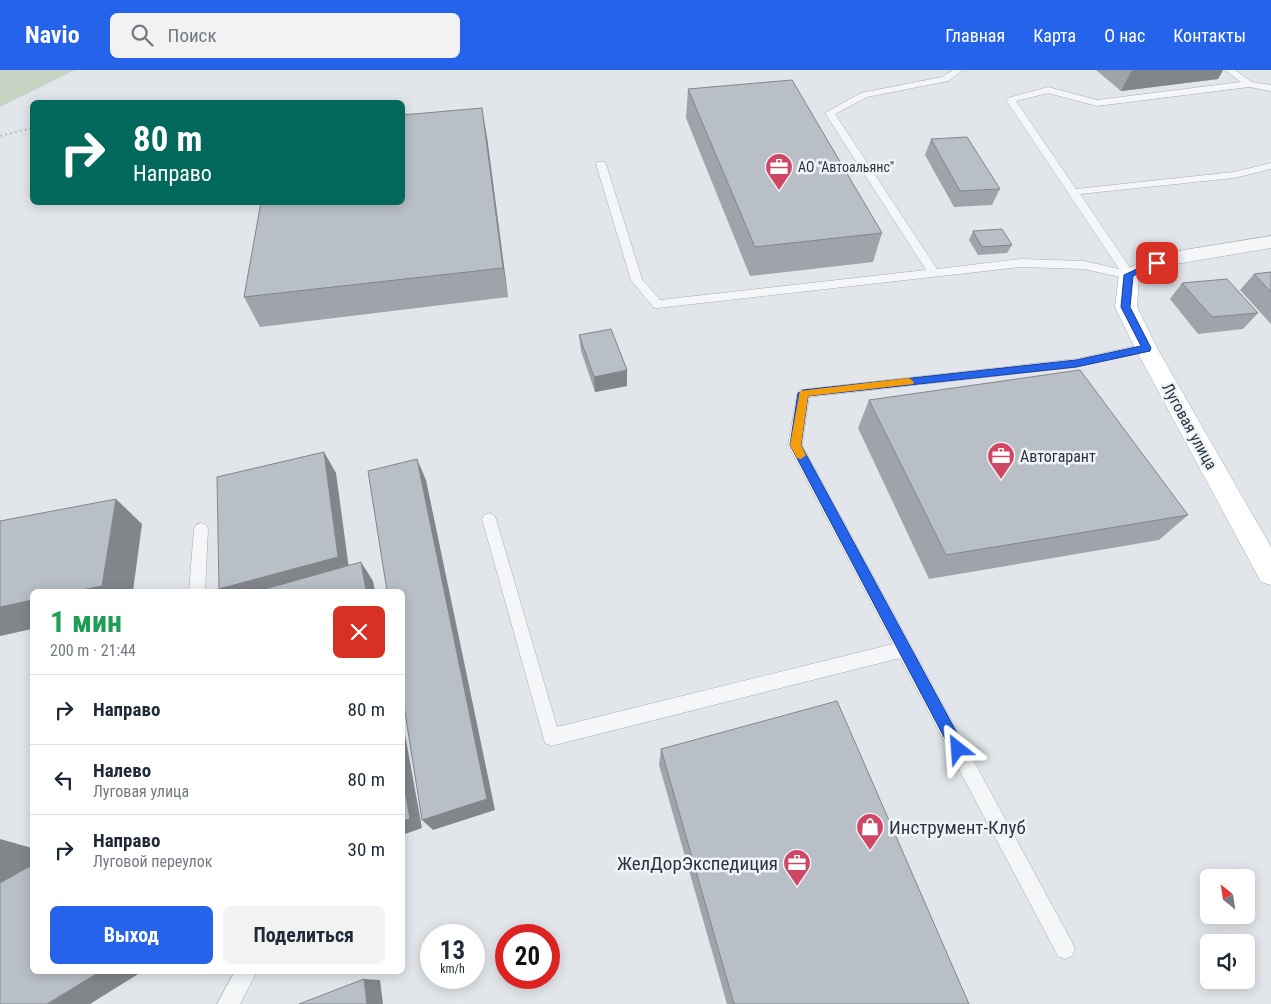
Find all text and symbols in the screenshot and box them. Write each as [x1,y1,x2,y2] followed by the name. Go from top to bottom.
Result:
[110,13,460,58] search box
[25,21,80,49] text: Navio
[128,21,156,49] icon: search
[168,24,217,47] text: Поиск
[945,25,1005,46] text: Главная
[1033,25,1076,46] text: Карта
[1104,25,1145,46] text: О нас
[1173,25,1246,46] text: Контакты
[133,119,202,160] text: 80 m
[50,120,115,185] icon: right
[764,152,794,191] office icon: АО "Автоальянс"
[798,159,894,175] place label: АО "Автоальянс"
[133,161,212,186] text: Направо
[1136,242,1178,284] pin
[1143,249,1171,277] icon: arrive
[1158,380,1221,473] street label: Луговая улица
[986,441,1016,480] office icon: Автогарант
[1020,447,1096,466] place label: Автогарант
[50,604,122,639] text: 1 мин
[333,606,385,658] button: close
[50,641,136,660] text: 200 m · 21:44
[50,696,78,724] icon: right
[93,698,160,721] text: Направо
[348,698,385,721] text: 80 m
[931,722,983,774] position arrow
[93,759,151,782] text: Налево
[50,766,78,794] icon: left
[348,768,385,791] text: 80 m
[93,782,189,801] text: Луговая улица
[855,812,885,851] shop icon: Инструмент-Клуб
[889,816,1026,839] place label: Инструмент-Клуб
[93,829,160,852] text: Направо
[50,836,78,864] icon: right
[348,838,385,861] text: 30 m
[782,848,812,887] office icon: ЖелДорЭкспедиция
[93,852,212,871] text: Луговой переулок
[617,852,778,875] place label: ЖелДорЭкспедиция
[1200,869,1255,924] north arrow
[1200,869,1255,989] map controls
[50,906,213,964] button: Выход
[223,906,385,964] button: Поделиться
[495,924,560,989] speed limit sign: 20
[1200,934,1255,989] button: sound
[440,936,465,965] text: 13
[440,962,465,976] text: km/h

